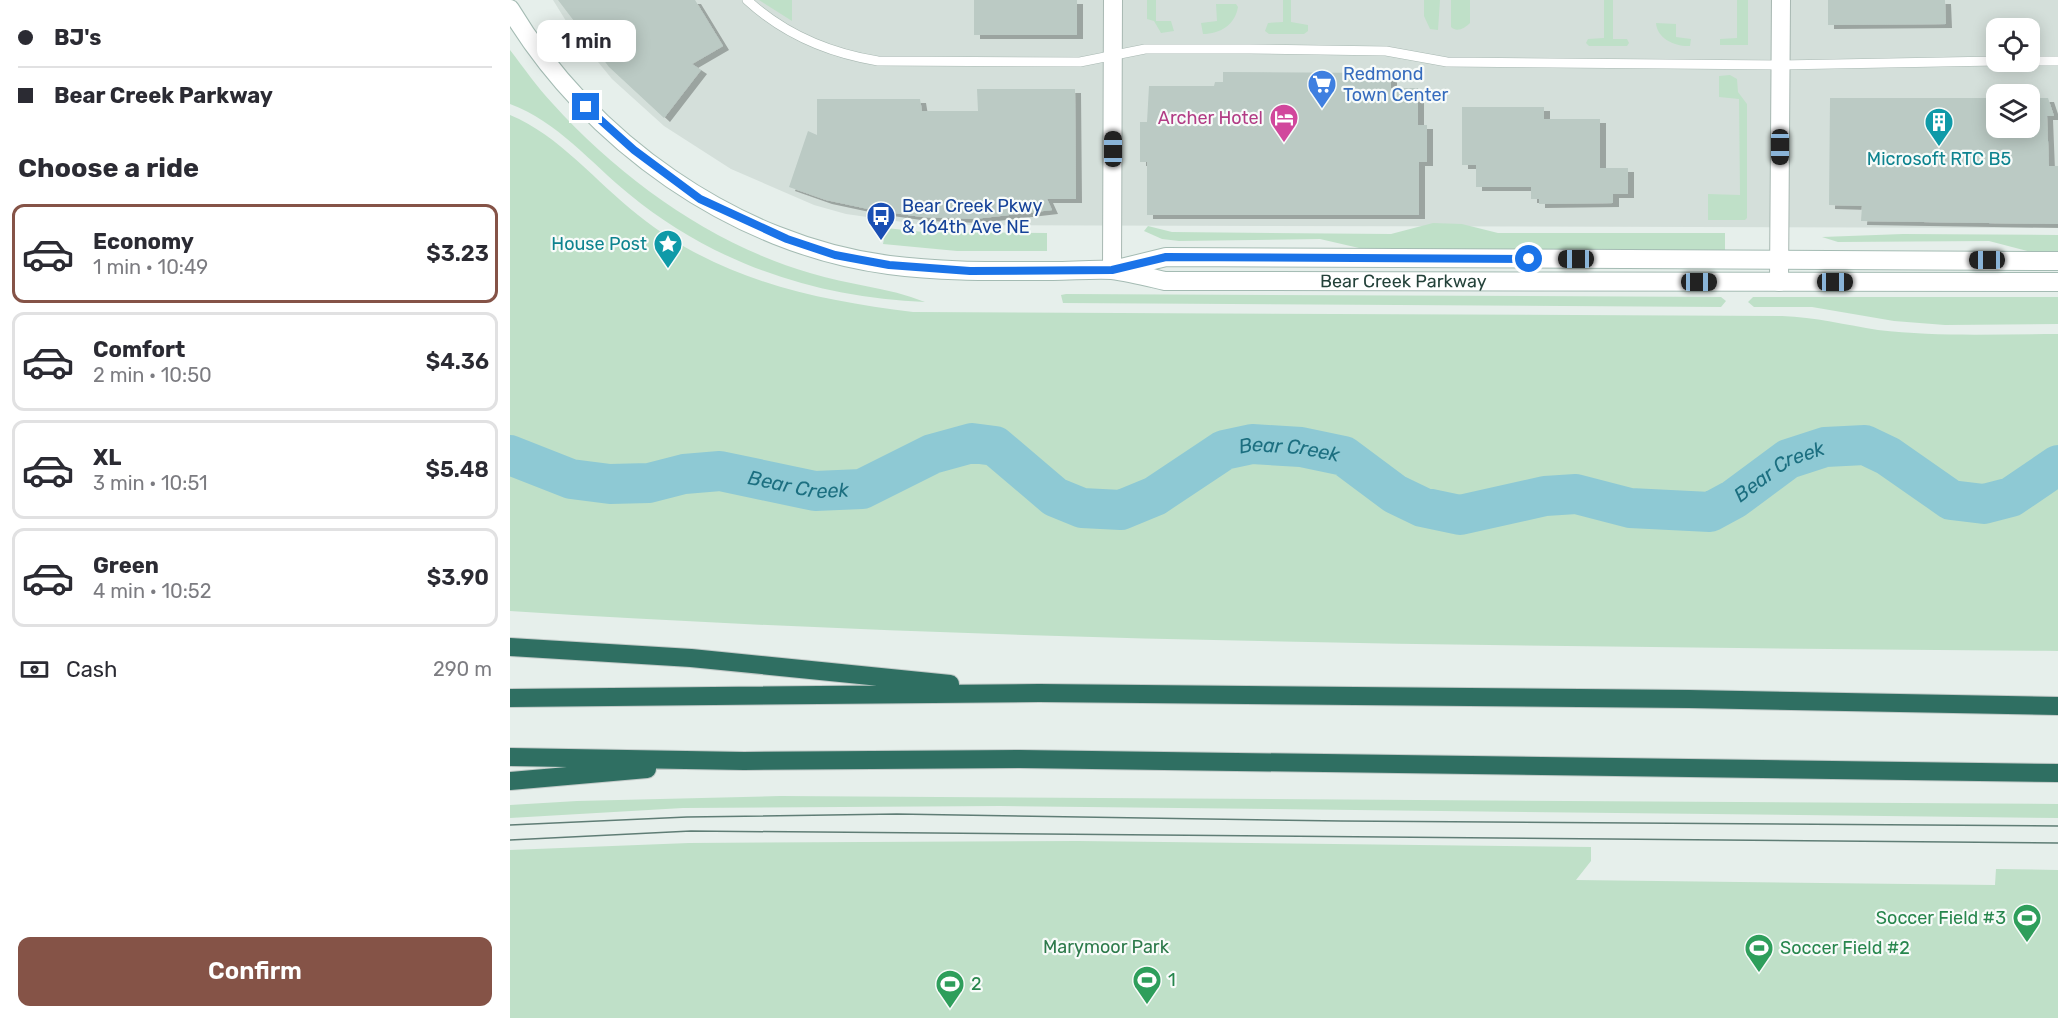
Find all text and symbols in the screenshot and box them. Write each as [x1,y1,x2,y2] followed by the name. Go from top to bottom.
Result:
[1986,18,2040,138] map controls
[1986,18,2040,72] button: locate
[536,20,635,62] callout: 1 min
[54,24,101,51] text: BJ's
[561,29,612,53] text: 1 min
[1343,63,1448,106] place label: Redmond Town Center
[1306,68,1338,110] supermarket icon: Redmond Town Center
[54,82,273,109] text: Bear Creek Parkway
[1986,84,2040,138] button: layers
[572,93,599,120] route end
[1268,102,1300,144] hotel icon: Archer Hotel
[1923,106,1955,148] building icon: Microsoft RTC B5
[1158,107,1263,129] place label: Archer Hotel
[1771,129,1789,165] car
[1104,131,1122,167] car
[1867,148,2011,170] place label: Microsoft RTC B5
[18,152,199,184] text: Choose a ride
[902,195,1042,238] place label: Bear Creek Pkwy & 164th Ave NE
[865,200,897,242] bus stop icon: Bear Creek Pkwy & 164th Ave NE
[21,227,75,281] icon: car
[93,228,194,255] text: Economy
[652,228,684,270] place icon: House Post
[551,233,647,255] place label: House Post
[426,240,489,267] text: $3.23
[1515,245,1542,272] route start
[1558,250,1594,268] car
[1969,251,2005,269] car
[93,255,208,279] text: 1 min · 10:49
[1320,270,1487,292] street label: Bear Creek Parkway
[1681,273,1717,291] car
[1817,273,1853,291] car
[21,335,75,389] icon: car
[93,336,185,363] text: Comfort
[426,348,489,375] text: $4.36
[93,363,212,387] text: 2 min · 10:50
[1236,432,1343,467] water label: Bear Creek
[1729,436,1828,507] water label: Bear Creek
[21,443,75,497] icon: car
[93,444,121,471] text: XL
[426,456,489,483] text: $5.48
[746,465,850,503] water label: Bear Creek
[93,471,208,495] text: 3 min · 10:51
[21,551,75,605] icon: car
[93,552,159,579] text: Green
[427,564,489,591] text: $3.90
[93,579,211,603] text: 4 min · 10:52
[18,653,51,686] icon: cash
[66,656,117,683] text: Cash
[433,657,492,681] text: 290 m
[2011,902,2043,944] sports icon: Soccer Field #3
[1876,907,2006,929] place label: Soccer Field #3
[1743,932,1775,974] sports icon: Soccer Field #2
[1043,936,1170,958] park label: Marymoor Park
[18,937,492,1006] button: Confirm
[1780,937,1910,959] place label: Soccer Field #2
[1131,964,1163,1006] sports icon: 1
[934,968,966,1010] sports icon: 2
[1168,969,1176,991] place label: 1
[971,973,982,995] place label: 2

